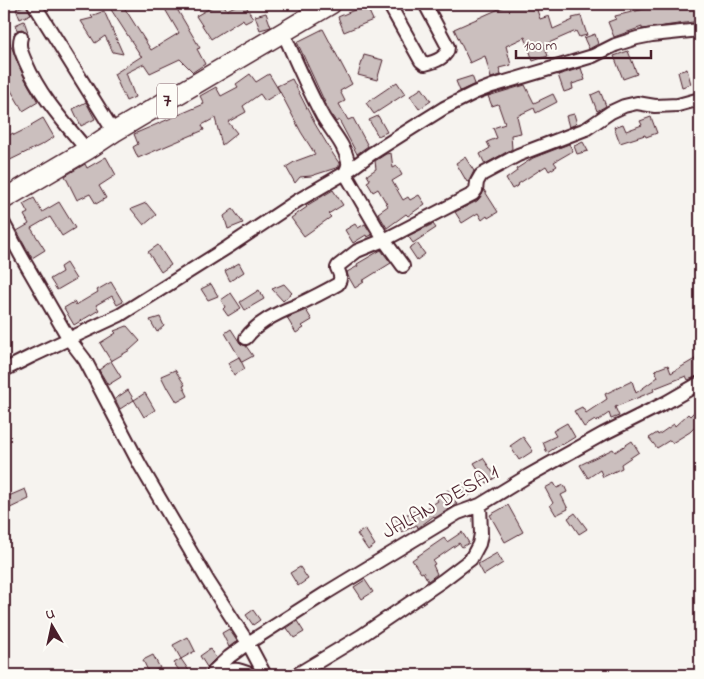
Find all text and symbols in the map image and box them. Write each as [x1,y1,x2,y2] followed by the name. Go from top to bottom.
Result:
[516,28,652,60] scale bar
[524,35,557,57] text: 100 m
[157,84,177,118] road number: 7
[377,458,505,548] street label: JALAN DESA 1
[28,602,78,652] north arrow
[44,604,56,626] text: U

